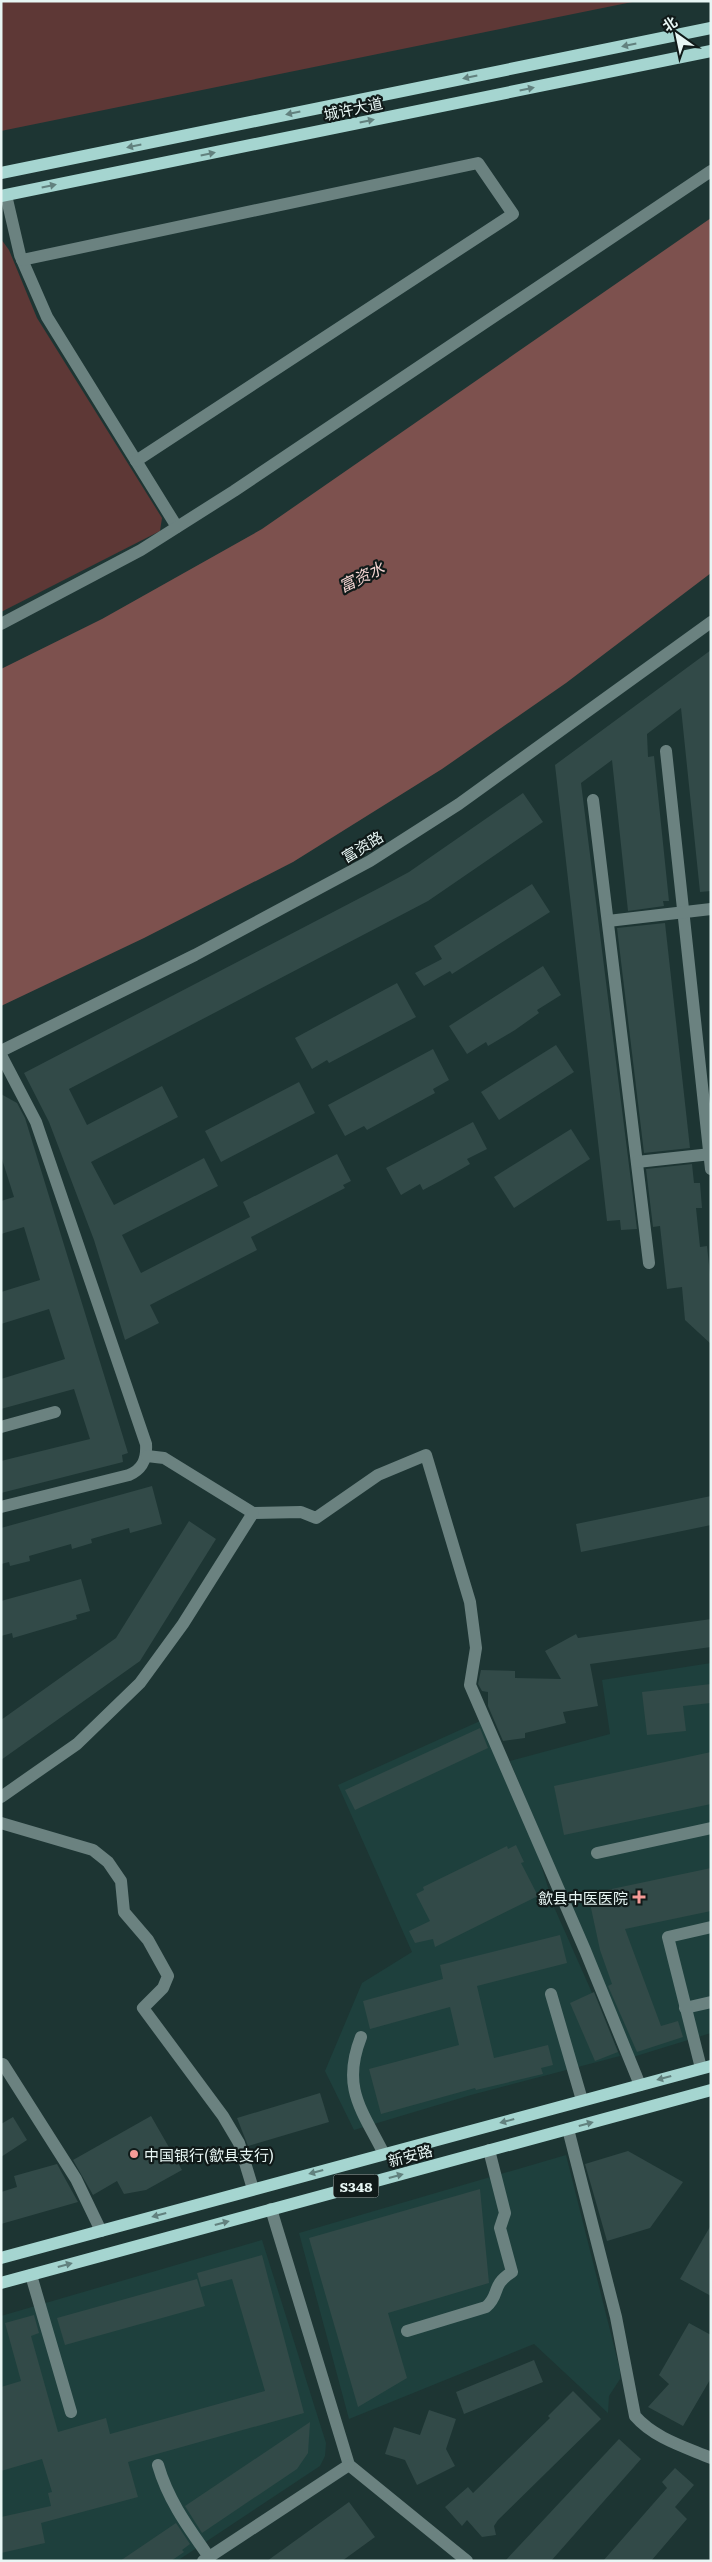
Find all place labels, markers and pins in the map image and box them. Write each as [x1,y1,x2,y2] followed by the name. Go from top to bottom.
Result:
[538,1886,628,1909] place label: 歙县中医医院
[632,1890,646,1904] marker: 歙县中医医院
[144,2143,274,2166] place label: 中国银行(歙县支行)
[128,2148,140,2160] marker: 中国银行(歙县支行)

